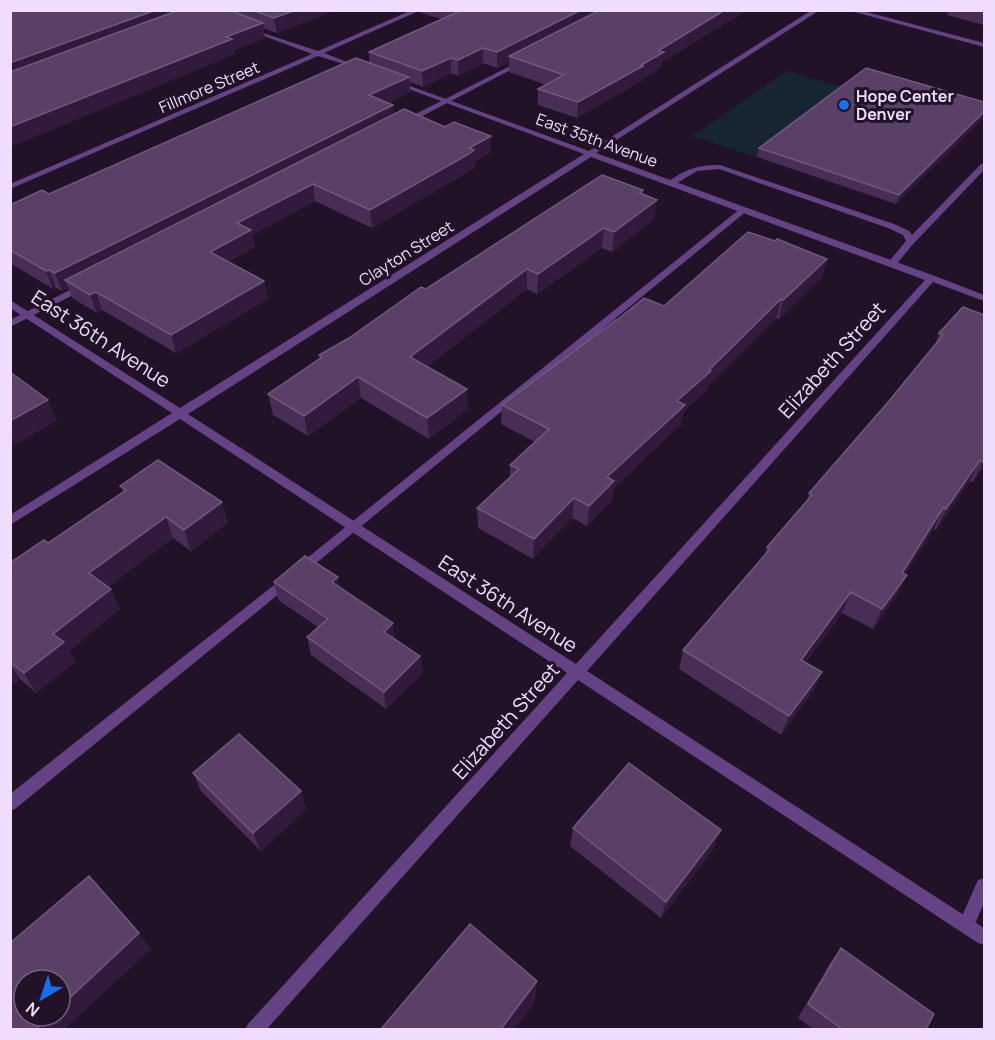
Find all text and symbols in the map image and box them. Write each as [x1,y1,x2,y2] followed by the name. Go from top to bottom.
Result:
[155,56,263,118] street label: Fillmore Street
[856,85,954,125] place label: Hope Center Denver
[837,98,851,112] marker: Hope Center Denver
[533,108,661,172] street label: East 35th Avenue
[354,215,458,291] street label: Clayton Street
[26,283,176,394] street label: East 36th Avenue
[772,296,891,424] street label: Elizabeth Street
[433,548,583,659] street label: East 36th Avenue
[446,657,565,785] street label: Elizabeth Street
[12,968,72,1028] north arrow
[21,997,44,1022] text: N

